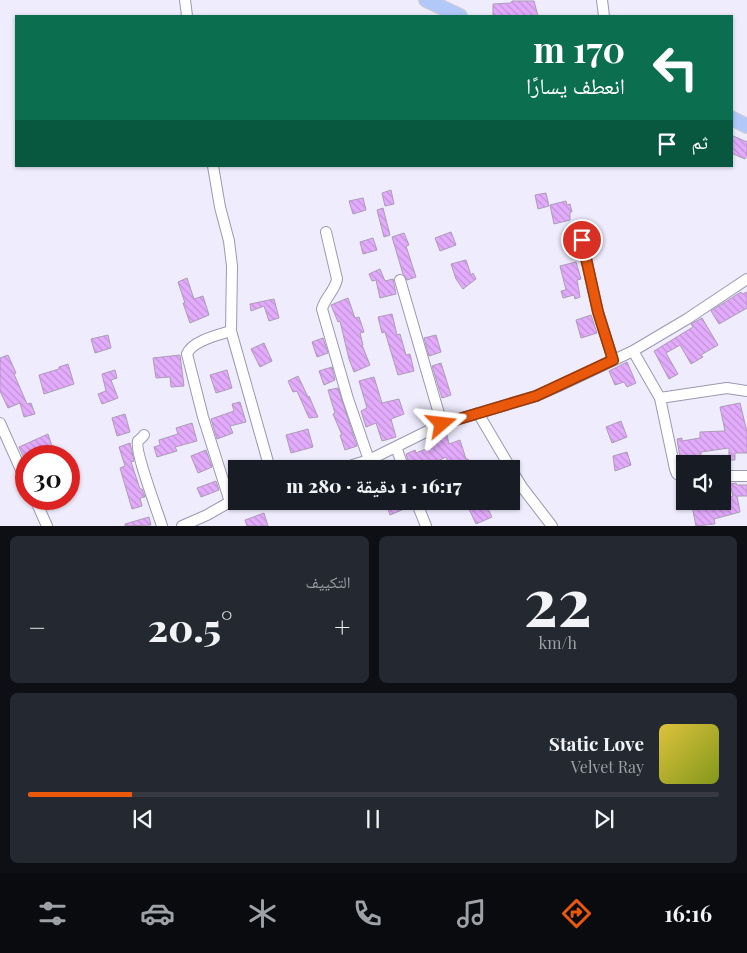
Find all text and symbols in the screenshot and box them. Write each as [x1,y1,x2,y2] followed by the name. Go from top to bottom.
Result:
[533,25,625,72] text: 170 m
[643,35,708,100] icon: left
[526,70,625,100] text: انعطف يسارًا
[691,128,708,154] text: ثم
[653,130,681,158] icon: arrive
[561,219,603,261] pin
[568,226,596,254] icon: arrive
[415,397,467,449] position arrow
[15,445,80,510] speed limit sign: 30
[676,455,731,510] map controls
[676,455,731,510] button: sound
[286,472,462,498] text: 16:17 · 1 دقيقة · 280 m
[524,556,592,642] text: 22
[306,571,351,592] text: التكييف
[148,601,233,652] text: 20.5°
[28,608,46,645] text: −
[334,608,351,645] text: +
[539,632,577,653] text: km/h
[549,730,644,756] text: Static Love
[571,756,644,777] text: Velvet Ray
[129,805,157,833] icon: previous
[359,805,387,833] icon: pause
[590,805,618,833] icon: next
[35,896,70,931] icon: filters
[140,896,175,931] icon: car
[245,896,280,931] icon: climate
[350,896,385,931] icon: phone
[454,896,489,931] icon: music
[559,896,594,931] icon: directions
[664,898,712,928] text: 16:16

